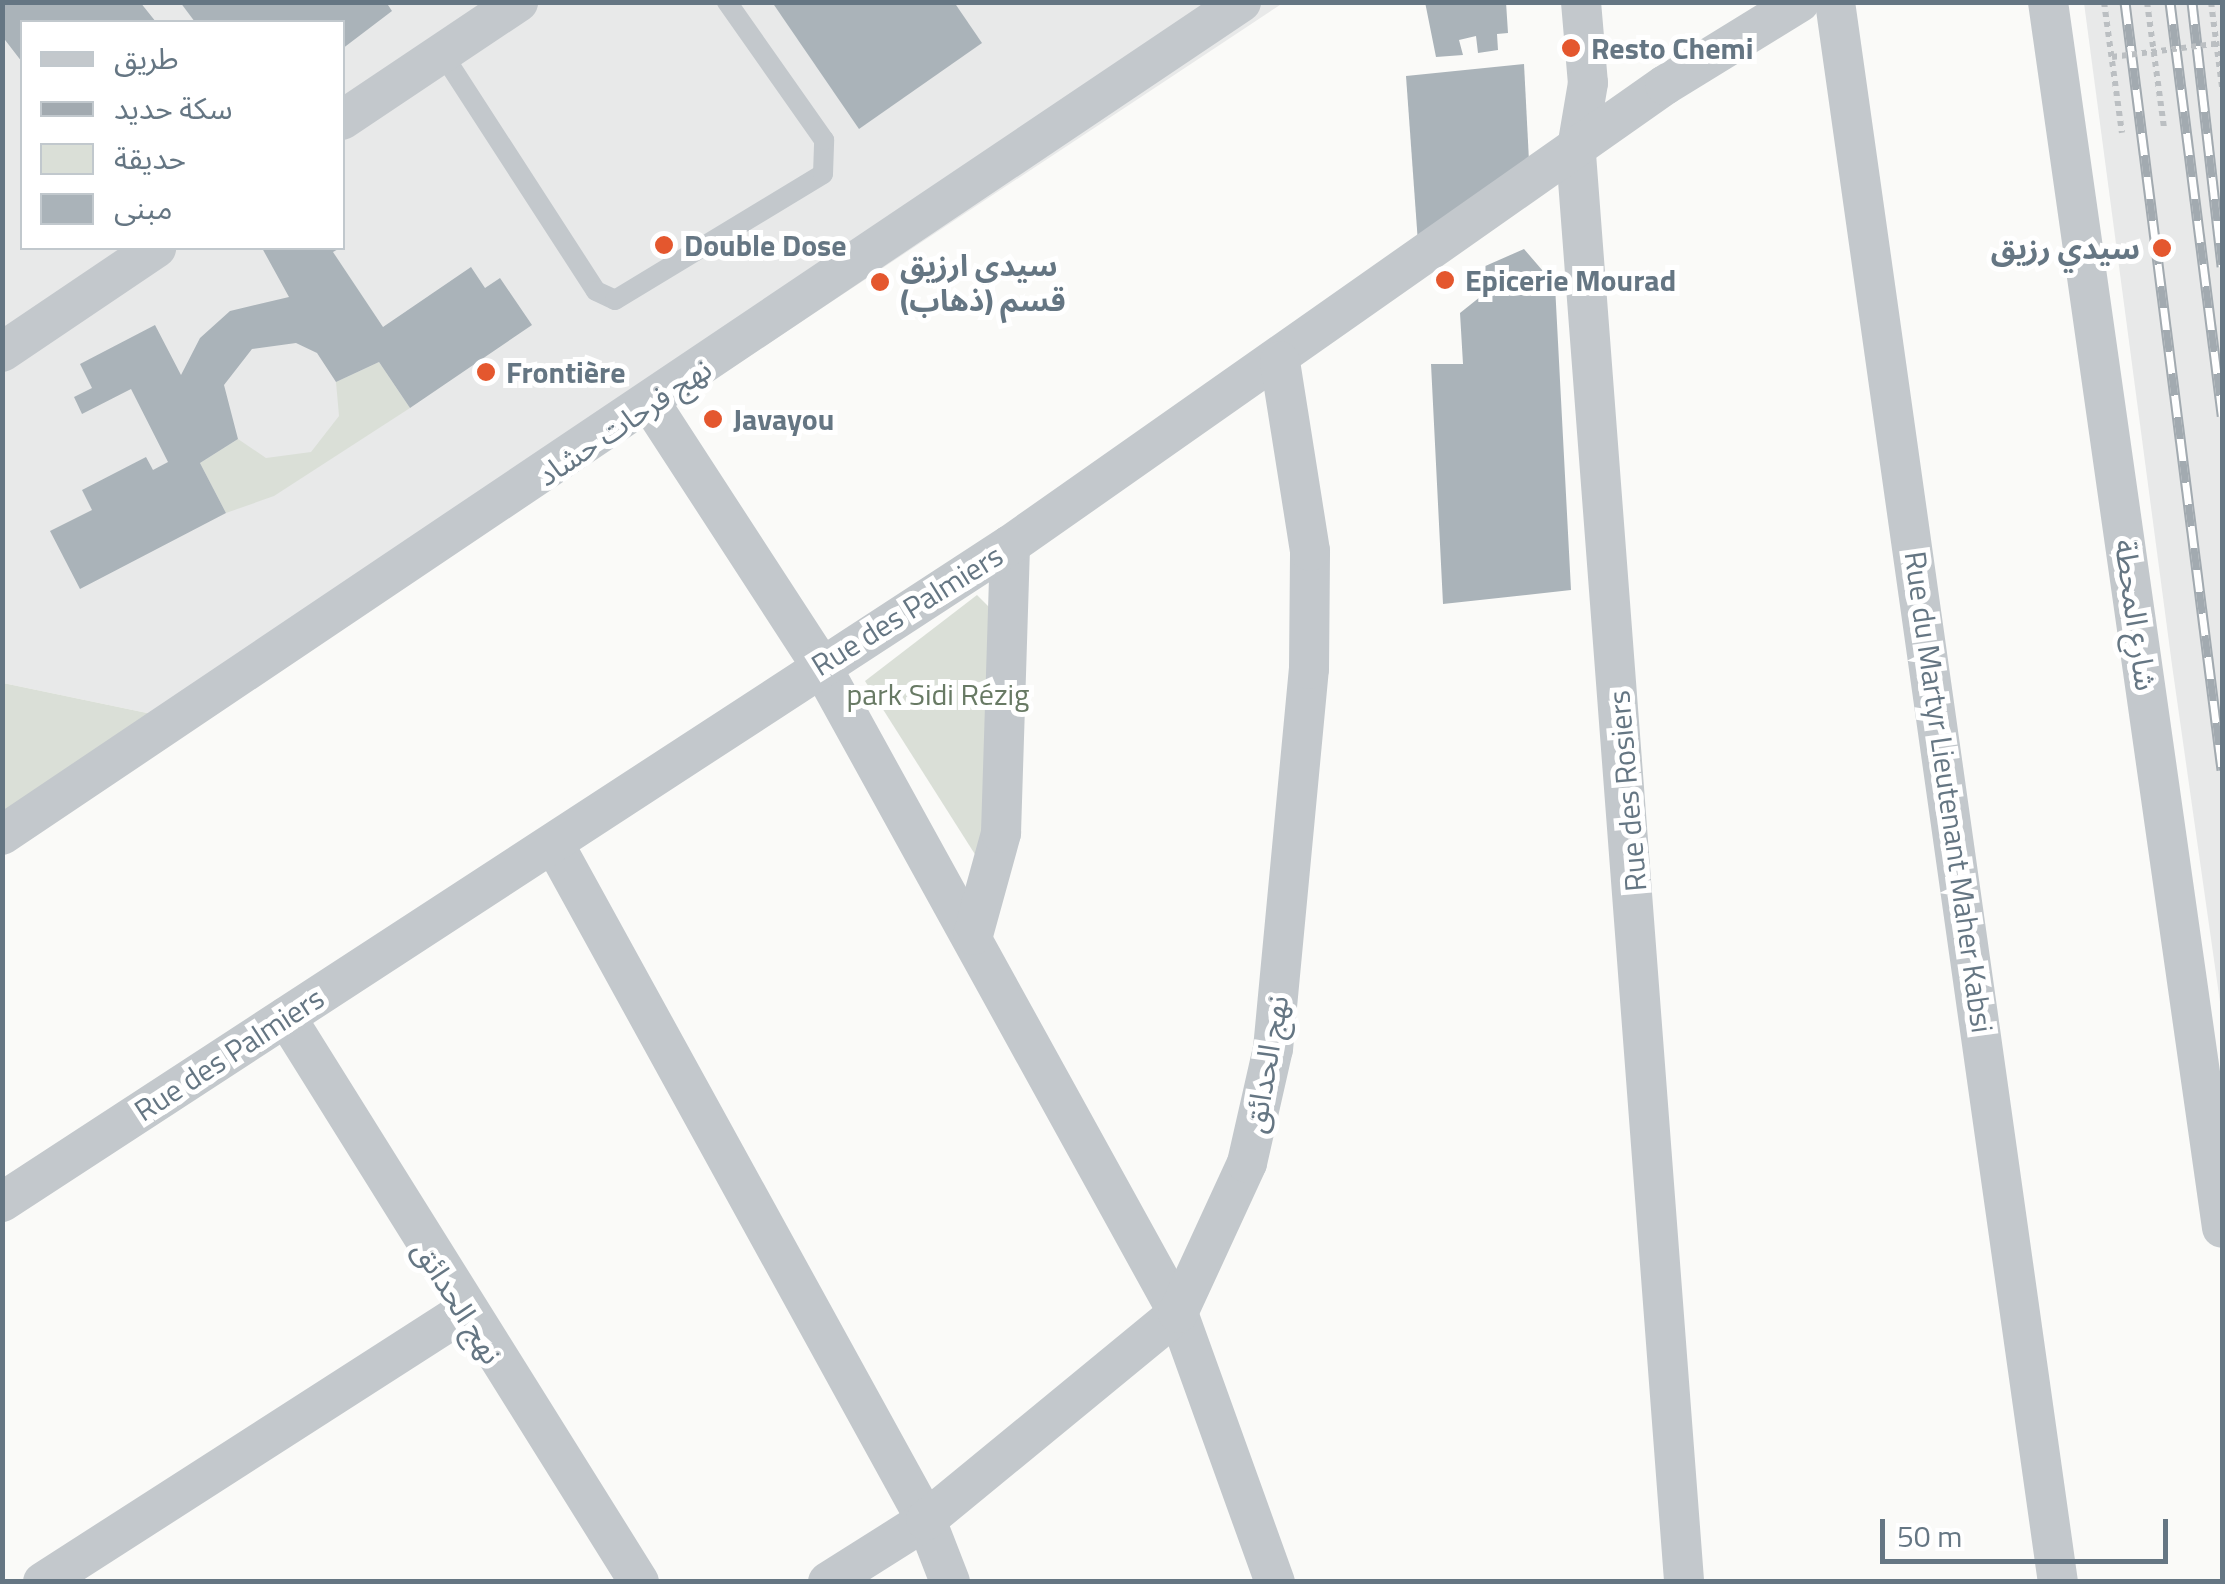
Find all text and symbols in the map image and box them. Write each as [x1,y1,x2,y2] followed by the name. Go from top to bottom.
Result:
[20,20,345,250] legend
[1591,30,1753,66] place label: Resto Chemi
[114,35,179,81] text: طريق
[1560,37,1582,59] marker: Resto Chemi
[114,85,233,131] text: سكة حديد
[114,135,186,181] text: حديقة
[114,185,172,231] text: مبنى
[684,227,847,263] place label: Double Dose
[1991,230,2140,266] place label: سيدي رزيق
[653,234,675,256] marker: Double Dose
[2149,235,2175,261] marker: سيدي رزيق
[900,247,1066,318] place label: سيدي ارزيق قسم (ذهاب)
[1465,262,1676,298] place label: Epicerie Mourad
[1434,269,1456,291] marker: Epicerie Mourad
[869,271,891,293] marker: سيدي ارزيق قسم (ذهاب)
[530,350,718,494] street label: نهج فرحات حشاد
[506,354,626,390] place label: Frontière
[475,361,497,383] marker: Frontière
[733,401,834,437] place label: Javayou
[702,408,724,430] marker: Javayou
[805,537,1009,683] street label: Rue des Palmiers
[2108,537,2164,693] street label: شارع المحطة
[1897,549,2001,1035] street label: Rue du Martyr Lieutenant Maher Kabsi
[846,676,1030,712] park label: park Sidi Rézig
[1600,689,1654,893] street label: Rue des Rosiers
[128,979,330,1129] street label: Rue des Palmiers
[1236,993,1296,1135] street label: نهج الحدائق
[406,1234,510,1370] street label: نهج الحدائق
[1885,1499,2172,1561] scale bar
[1897,1513,1962,1559] text: 50 m

